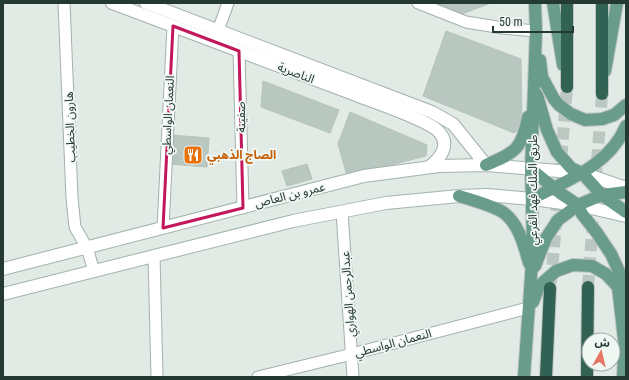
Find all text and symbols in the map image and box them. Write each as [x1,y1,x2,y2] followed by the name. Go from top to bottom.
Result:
[493,8,573,34] scale bar
[499,15,523,29] text: 50 m
[276,60,316,86] street label: الناصرية
[159,75,180,155] street label: النعمان الواسطي
[62,91,79,163] street label: هارون الخطيب
[234,101,248,133] street label: صفينة
[526,135,543,245] street label: طريق الملك فهد الفرعي
[182,144,204,166] restaurant icon: الصاج الذهبي
[207,148,276,165] place label: الصاج الذهبي
[253,180,327,211] street label: عمرو بن العاص
[338,250,361,338] street label: عبدالرحمن الهواري
[353,326,434,363] street label: النعمان الواسطي
[581,332,621,372] north arrow
[594,335,611,350] text: ش

